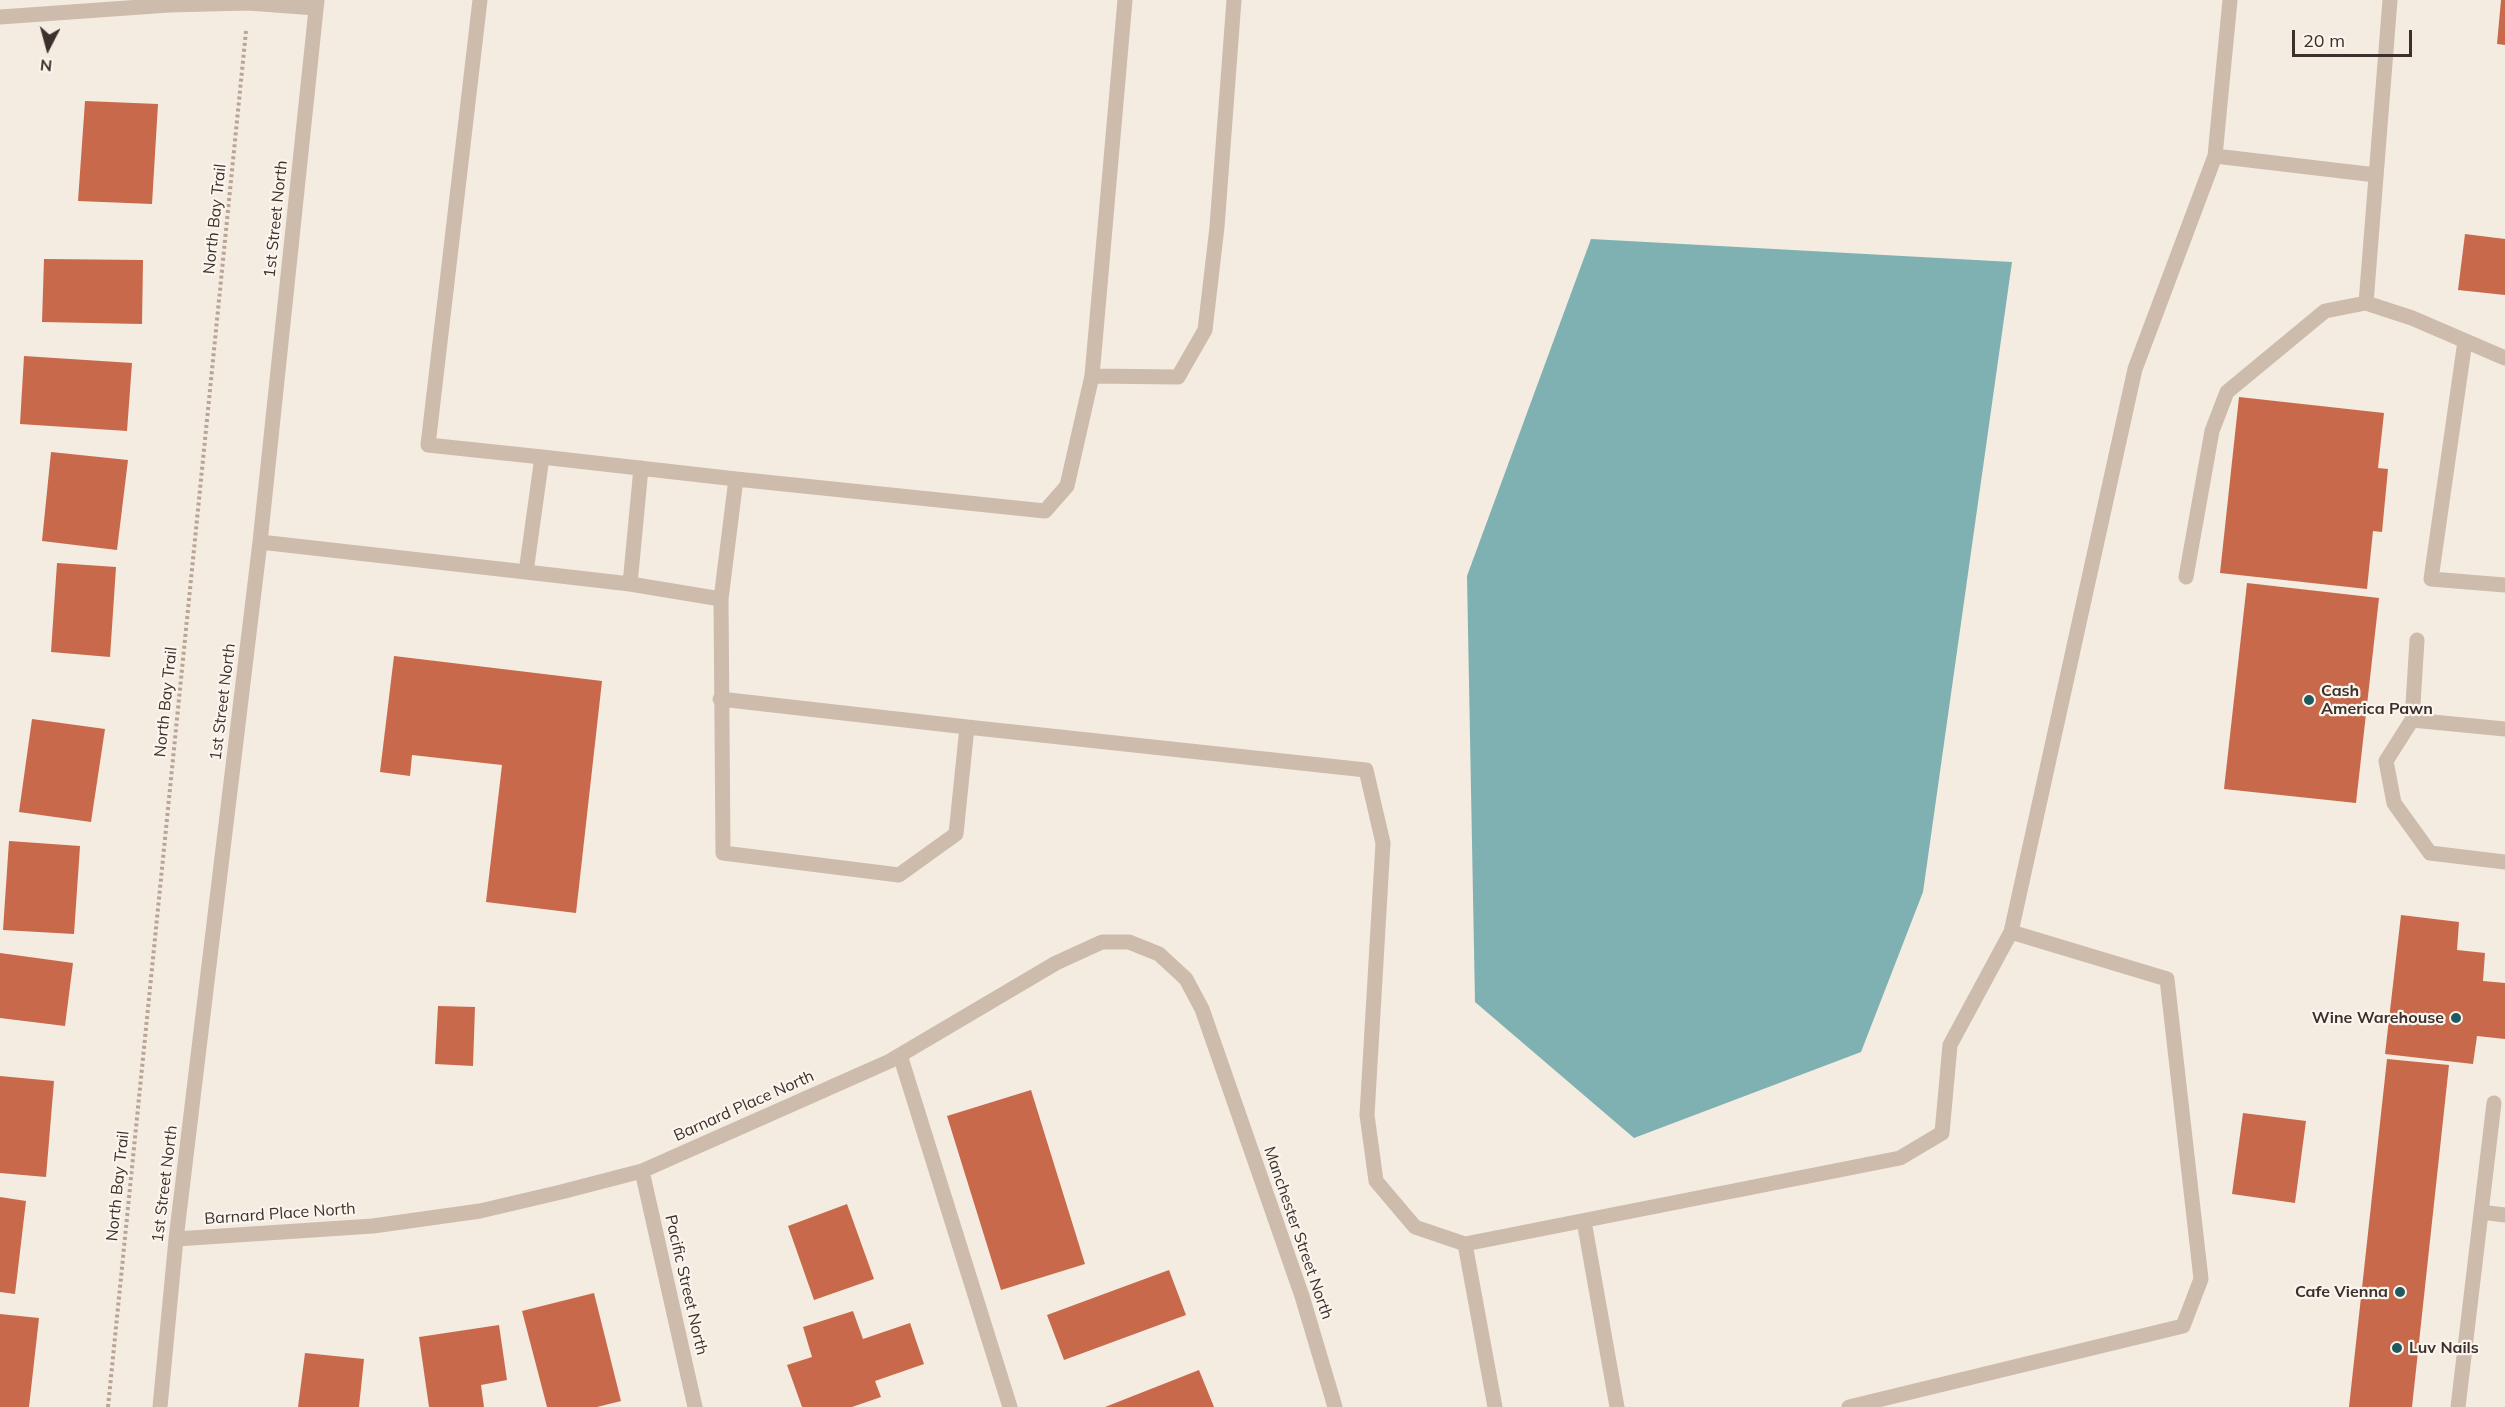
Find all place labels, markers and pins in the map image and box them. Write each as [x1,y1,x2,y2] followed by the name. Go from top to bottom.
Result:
[2321,681,2433,719] place label: Cash America Pawn
[2302,693,2316,707] marker: Cash America Pawn
[2312,1008,2444,1028] place label: Wine Warehouse
[2449,1011,2463,1025] marker: Wine Warehouse
[2295,1282,2388,1302] place label: Cafe Vienna
[2393,1285,2407,1299] marker: Cafe Vienna
[2409,1338,2479,1358] place label: Luv Nails
[2390,1341,2404,1355] marker: Luv Nails

